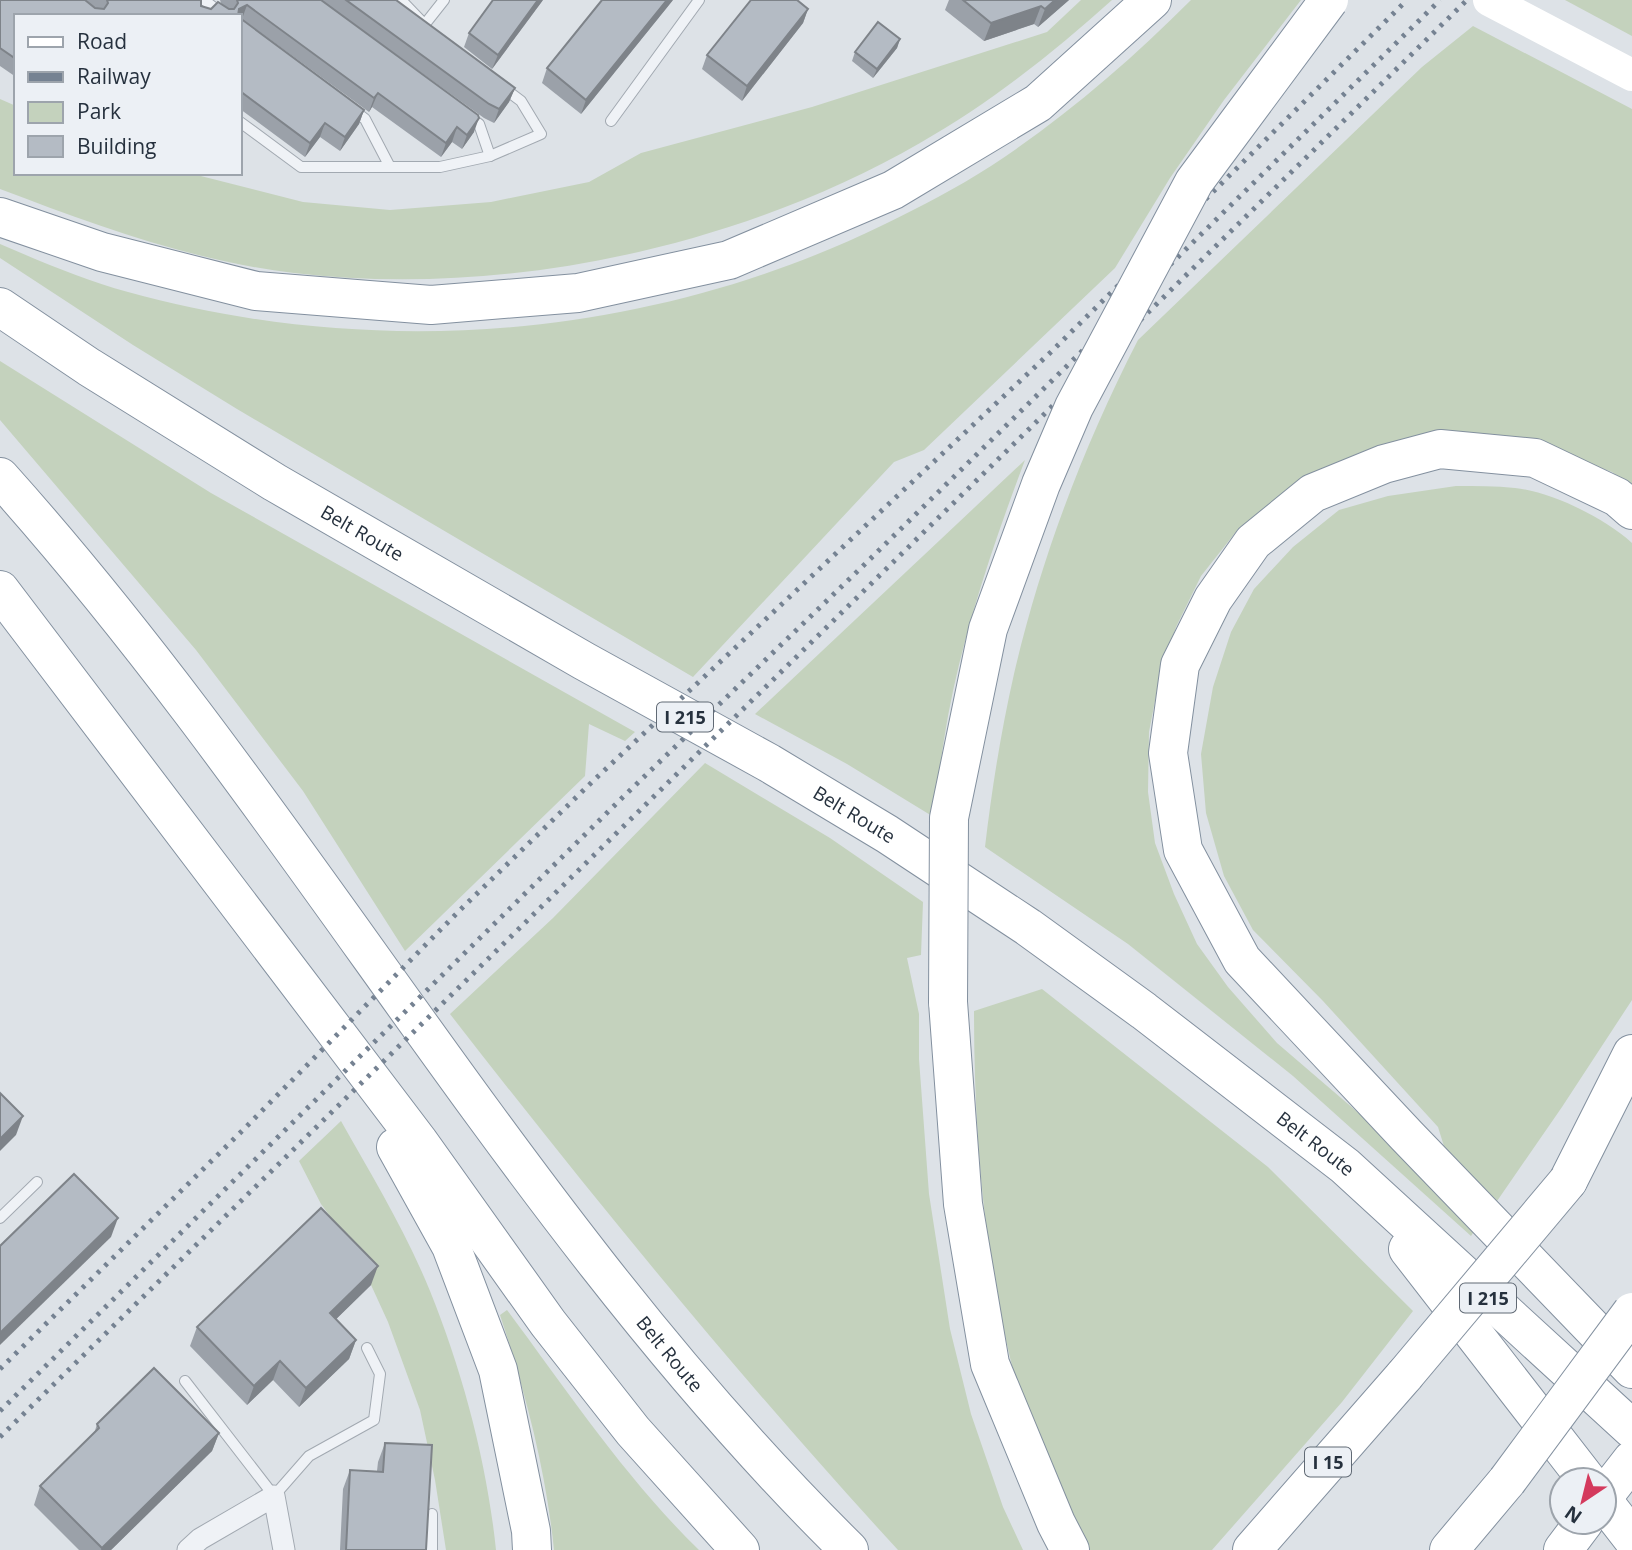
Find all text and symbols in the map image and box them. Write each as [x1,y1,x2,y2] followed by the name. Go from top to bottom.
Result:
[14,14,242,175] legend
[77,27,127,55] text: Road
[77,62,151,90] text: Railway
[77,97,121,125] text: Park
[77,132,156,160] text: Building
[316,499,408,567] street label: Belt Route
[657,702,713,732] road number: I 215
[808,780,901,849] street label: Belt Route
[1271,1105,1360,1182] street label: Belt Route
[1460,1283,1516,1312] road number: I 215
[630,1310,709,1398] street label: Belt Route
[1305,1448,1351,1476] road number: I 15
[1548,1466,1618,1536] north arrow
[1559,1500,1587,1530] text: N

